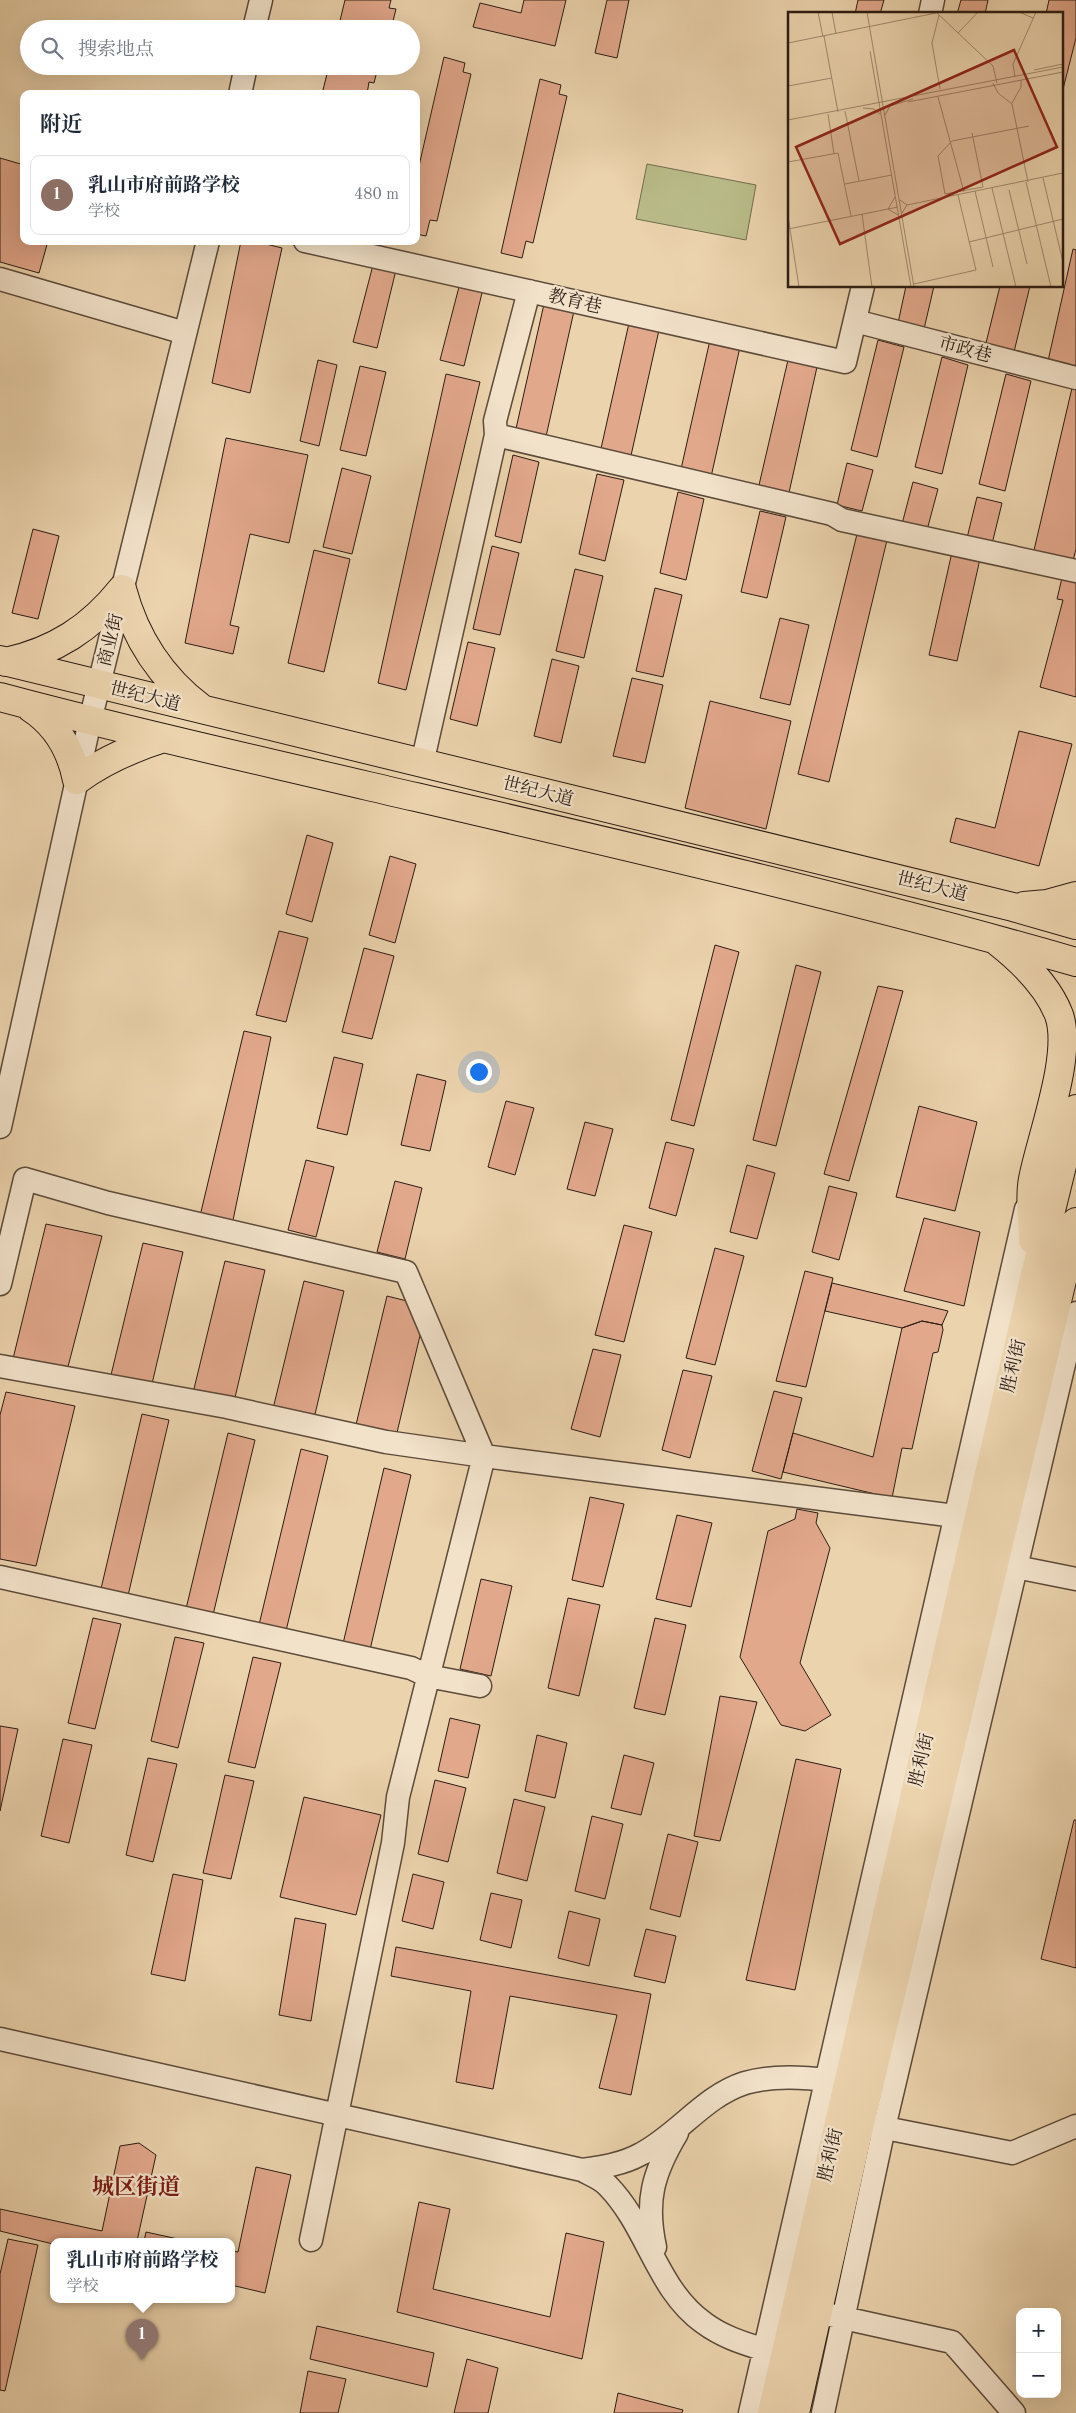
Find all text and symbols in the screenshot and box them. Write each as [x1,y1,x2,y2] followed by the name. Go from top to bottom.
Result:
[788,12,1064,288] inset map
[20,20,420,75] search box
[38,34,66,62] icon: search
[78,41,154,60] text: 搜索地点
[40,115,82,136] text: 附近
[88,177,240,196] text: 乳山市府前路学校
[52,187,62,203] text: 1
[354,187,399,203] text: 480 m
[88,204,120,220] text: 学校
[547,285,604,317] street label: 教育巷
[937,332,994,366] street label: 市政巷
[94,611,126,668] street label: 商业街
[108,678,183,714] street label: 世纪大道
[501,773,576,809] street label: 世纪大道
[895,868,970,904] street label: 世纪大道
[466,1059,492,1085] your location
[997,1337,1029,1394] street label: 胜利街
[905,1731,937,1788] street label: 胜利街
[814,2126,846,2183] street label: 胜利街
[92,2175,180,2199] district label: 城区街道
[50,2238,235,2303] popup
[66,2252,219,2271] text: 乳山市府前路学校
[66,2279,99,2295] text: 学校
[1016,2308,1061,2398] map controls
[1016,2308,1061,2353] button: +
[126,2319,158,2360] pin: 1
[1016,2353,1061,2398] button: −

